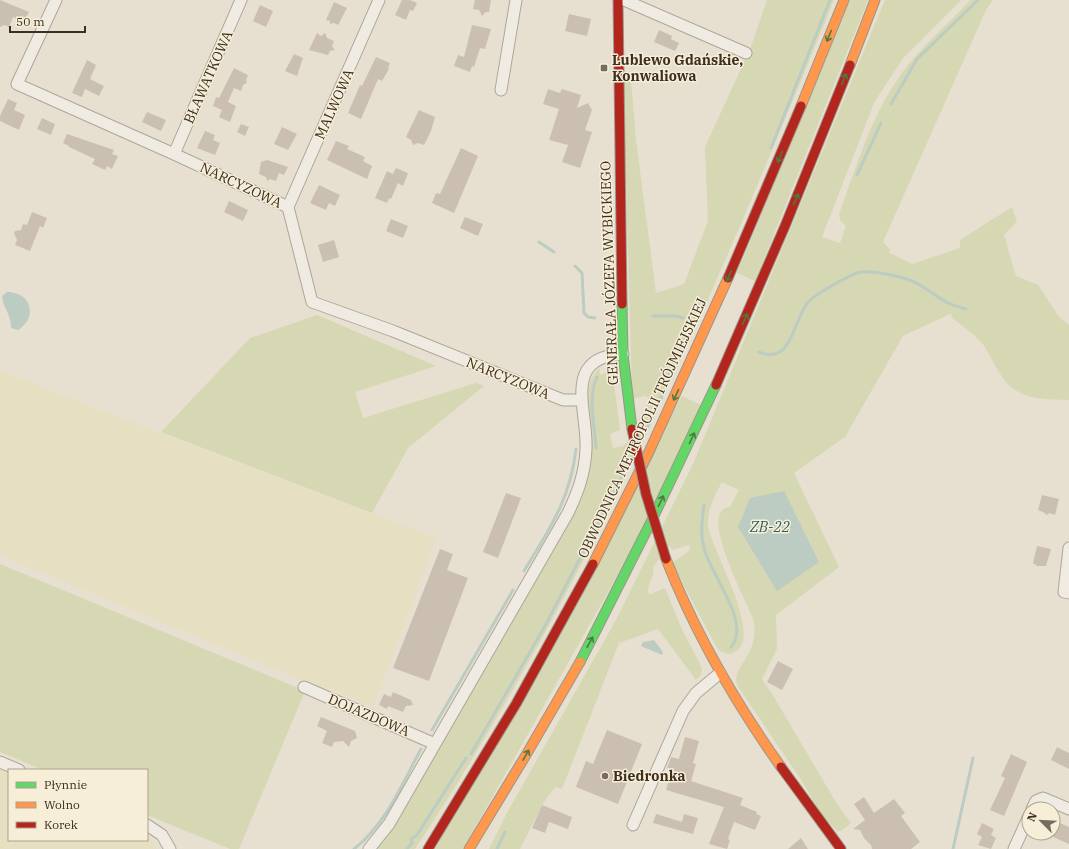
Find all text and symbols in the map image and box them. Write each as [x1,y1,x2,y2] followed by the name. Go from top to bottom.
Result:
[10,8,85,34] scale bar
[16,14,45,29] text: 50 m
[179,27,237,126] street label: BŁAWATKOWA
[825,30,833,42] one-way arrow
[612,51,743,85] place label: Lublewo Gdańskie, Konwaliowa
[599,63,609,73] marker: Lublewo Gdańskie, Konwaliowa
[310,66,358,142] street label: MALWOWA
[841,73,849,85] one-way arrow
[776,150,784,162] one-way arrow
[197,158,285,212] street label: NARCYZOWA
[595,161,622,385] street label: GENERAŁA JÓZEFA WYBICKIEGO
[793,194,800,206] one-way arrow
[725,270,732,282] one-way arrow
[573,295,710,561] street label: OBWODNICA METROPOLII TRÓJMIEJSKIEJ
[742,314,749,326] one-way arrow
[464,353,553,403] street label: NARCYZOWA
[672,388,679,400] one-way arrow
[689,432,696,444] one-way arrow
[658,496,665,508] one-way arrow
[749,517,790,536] water label: ZB-22
[586,636,594,648] one-way arrow
[325,690,413,740] street label: DOJAZDOWA
[522,750,530,762] one-way arrow
[613,767,685,785] place label: Biedronka
[8,769,148,841] legend
[600,771,610,781] marker: Biedronka
[44,777,87,792] text: Płynnie
[44,797,80,812] text: Wolno
[1021,801,1061,841] north arrow
[1024,810,1040,824] text: N
[44,817,78,832] text: Korek

